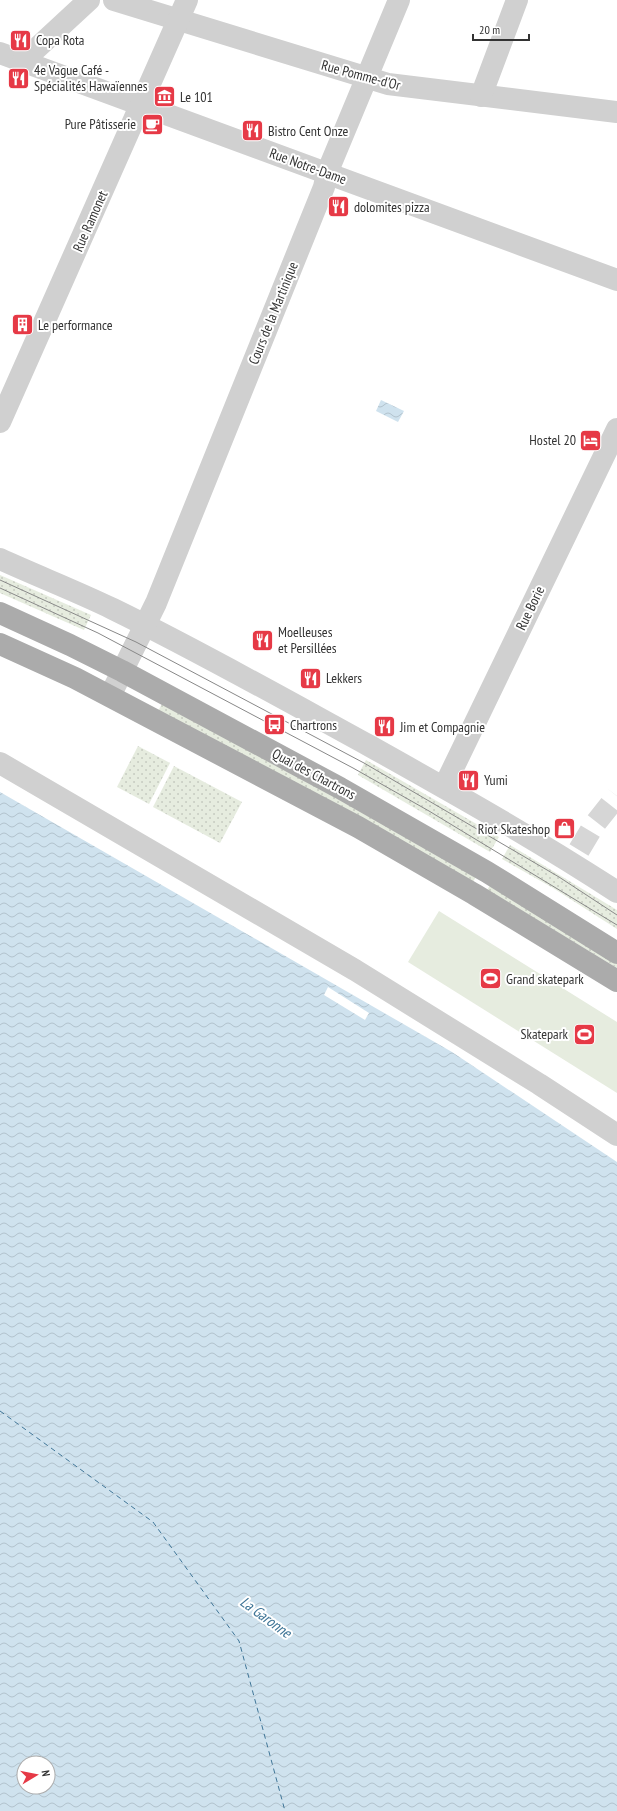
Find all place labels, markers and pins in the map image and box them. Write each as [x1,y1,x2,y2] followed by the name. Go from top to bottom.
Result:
[8,27,34,53] restaurant icon: Copa Rota
[36,31,84,49] place label: Copa Rota
[34,61,148,95] place label: 4e Vague Café - Spécialités Hawaïennes
[6,65,32,91] restaurant icon: 4e Vague Café - Spécialités Hawaïennes
[152,84,178,110] museum icon: Le 101
[180,88,213,106] place label: Le 101
[139,111,165,137] cafe icon: Pure Pâtisserie
[65,115,136,133] place label: Pure Pâtisserie
[240,118,266,144] restaurant icon: Bistro Cent Onze
[268,122,349,140] place label: Bistro Cent Onze
[326,194,352,220] restaurant icon: dolomites pizza
[354,198,430,216] place label: dolomites pizza
[9,312,35,338] building icon: Le performance
[38,316,113,334] place label: Le performance
[578,427,604,453] hotel icon: Hostel 20
[529,431,576,449] place label: Hostel 20
[278,623,337,657] place label: Moelleuses et Persillées
[249,627,275,653] restaurant icon: Moelleuses et Persillées
[298,665,324,691] restaurant icon: Lekkers
[326,669,362,687] place label: Lekkers
[261,712,287,738] bus stop icon: Chartrons
[372,714,398,740] restaurant icon: Jim et Compagnie
[290,716,337,734] place label: Chartrons
[399,718,485,736] place label: Jim et Compagnie
[455,767,481,793] restaurant icon: Yumi
[484,771,508,789] place label: Yumi
[552,816,578,842] shop icon: Riot Skateshop
[478,820,550,838] place label: Riot Skateshop
[478,966,504,992] sports icon: Grand skatepark
[506,970,584,988] place label: Grand skatepark
[571,1021,597,1047] sports icon: Skatepark
[520,1025,569,1043] place label: Skatepark

